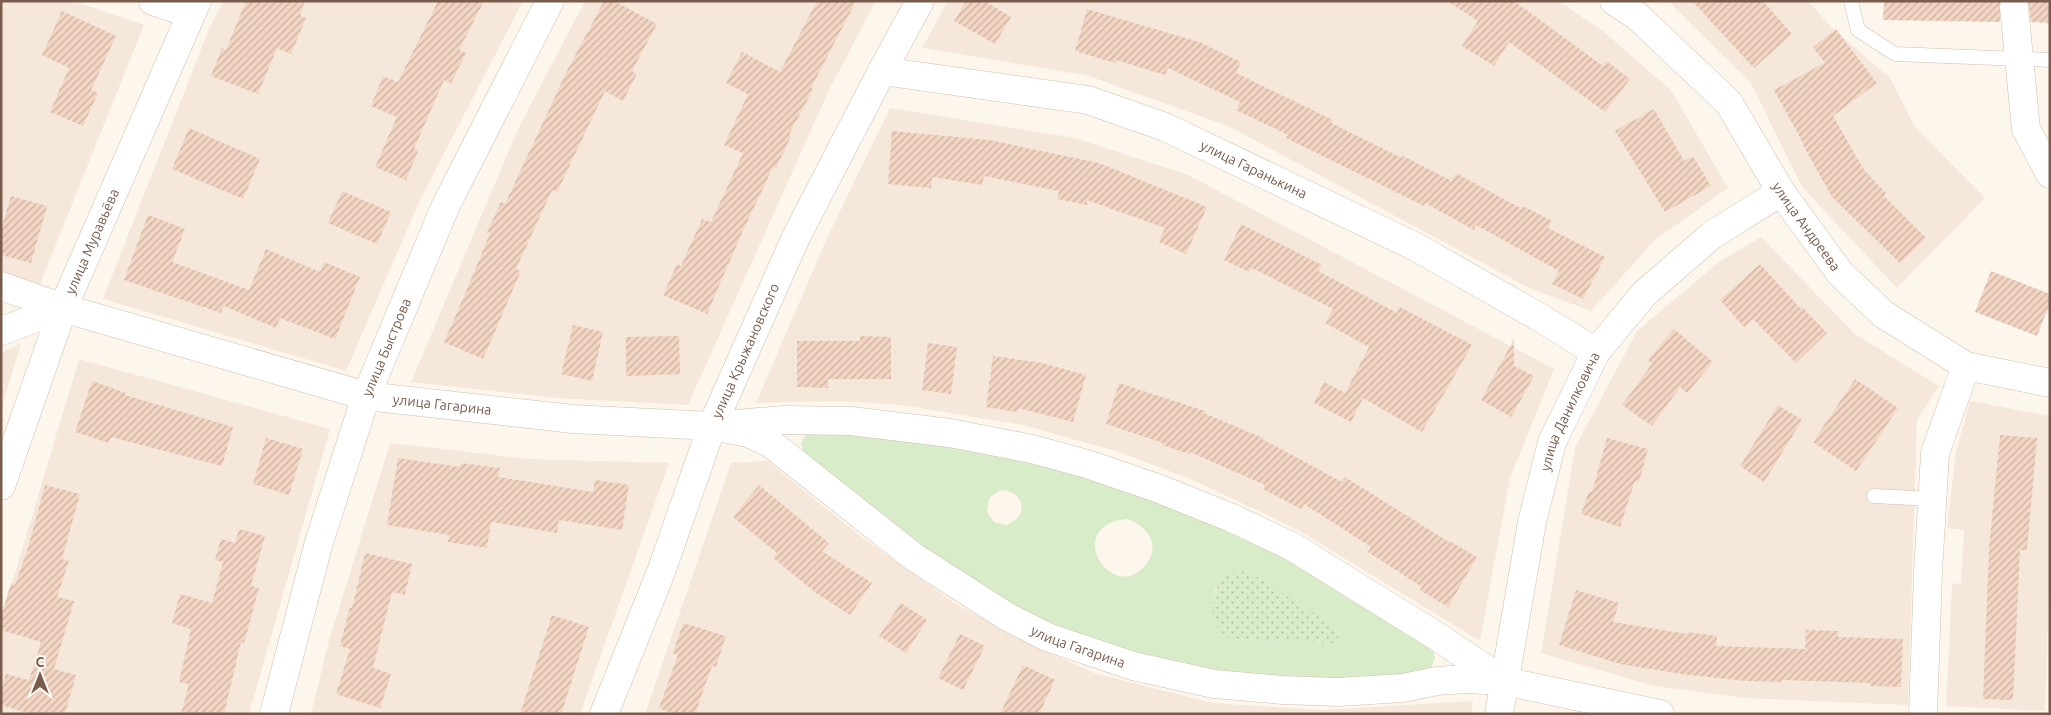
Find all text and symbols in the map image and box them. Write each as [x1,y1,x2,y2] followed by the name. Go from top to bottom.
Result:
[1198,137,1310,202] street label: улица Гаранькина
[1769,179,1844,274] street label: улица Андреева
[62,186,122,297] street label: улица Муравьёва
[708,281,782,421] street label: улица Крыжановского
[359,296,414,399] street label: улица Быстрова
[1537,349,1603,473] street label: улица Данилковича
[392,391,492,418] street label: улица Гагарина
[1028,622,1127,671] street label: улица Гагарина
[15,650,65,700] north arrow
[36,654,45,670] text: С

